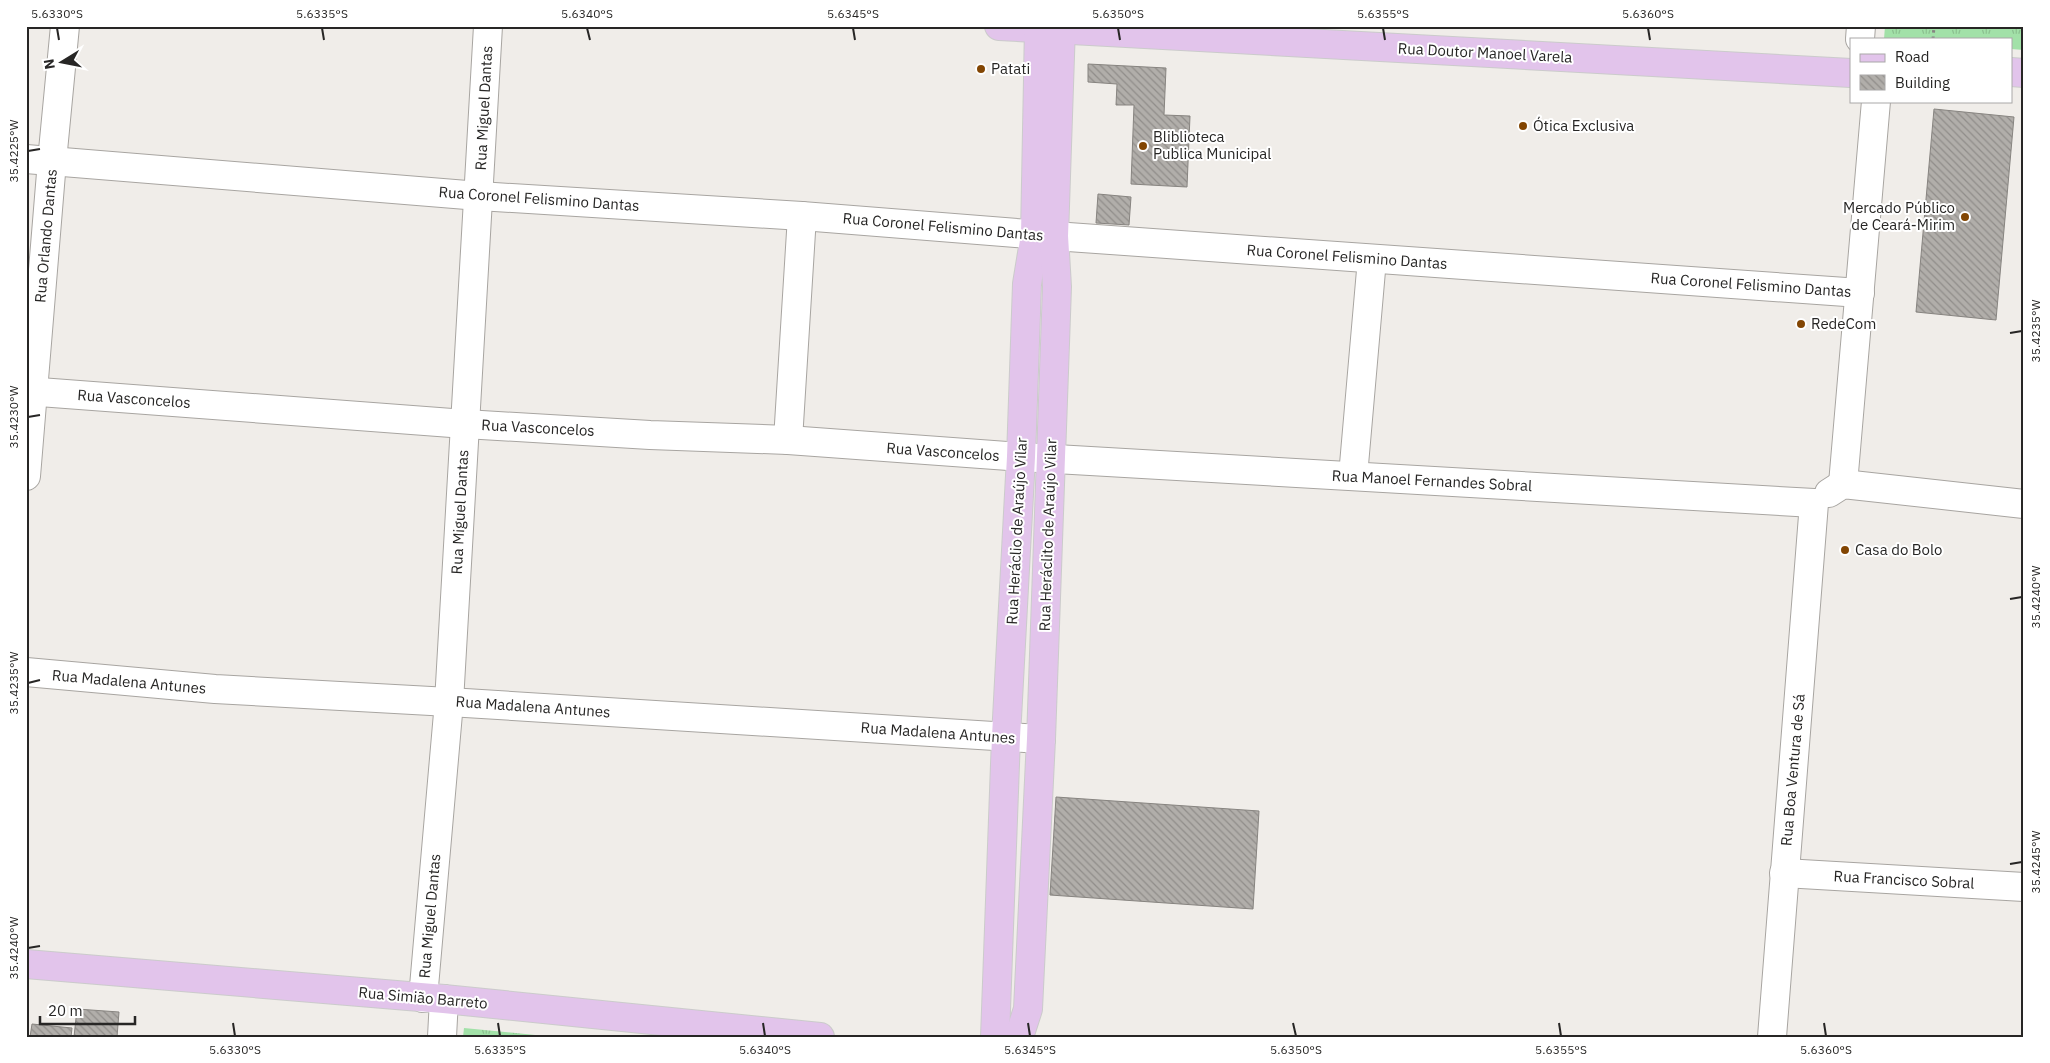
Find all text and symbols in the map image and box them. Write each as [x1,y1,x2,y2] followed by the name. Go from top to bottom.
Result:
[31,6,83,21] text: 5.6330°S
[296,6,348,21] text: 5.6335°S
[561,6,613,21] text: 5.6340°S
[827,6,879,21] text: 5.6345°S
[1092,6,1144,21] text: 5.6350°S
[1357,6,1409,21] text: 5.6355°S
[1622,6,1674,21] text: 5.6360°S
[38,38,88,88] north arrow
[1397,38,1573,67] street label: Rua Doutor Manoel Varela
[1850,38,2012,102] legend
[471,45,496,171] street label: Rua Miguel Dantas
[1895,47,1930,66] text: Road
[39,58,59,71] text: N
[991,59,1030,78] place label: Patati
[975,63,987,75] marker: Patati
[1895,73,1950,92] text: Building
[1533,116,1634,135] place label: Ótica Exclusiva
[6,119,21,182] text: 35.4225°W
[1517,120,1529,132] marker: Ótica Exclusiva
[1153,127,1271,163] place label: Bliblioteca Publica Municipal
[1137,140,1149,152] marker: Bliblioteca Publica Municipal
[30,168,61,304] street label: Rua Orlando Dantas
[438,182,640,215] street label: Rua Coronel Felismino Dantas
[1843,198,1955,234] place label: Mercado Público de Ceará-Mirim
[842,208,1044,245] street label: Rua Coronel Felismino Dantas
[1959,211,1971,223] marker: Mercado Público de Ceará-Mirim
[1246,240,1448,273] street label: Rua Coronel Felismino Dantas
[1650,268,1852,301] street label: Rua Coronel Felismino Dantas
[2028,299,2043,362] text: 35.4235°W
[1811,314,1876,333] place label: RedeCom
[1795,318,1807,330] marker: RedeCom
[6,385,21,448] text: 35.4230°W
[77,385,191,412] street label: Rua Vasconcelos
[481,415,595,440] street label: Rua Vasconcelos
[1002,436,1031,625] street label: Rua Heráclio de Araújo Vilar
[886,438,1000,465] street label: Rua Vasconcelos
[1035,438,1060,632] street label: Rua Heráclito de Araújo Vilar
[447,449,472,575] street label: Rua Miguel Dantas
[1331,466,1533,495] street label: Rua Manoel Fernandes Sobral
[1855,540,1943,559] place label: Casa do Bolo
[1839,544,1851,556] marker: Casa do Bolo
[2028,565,2043,628] text: 35.4240°W
[6,651,21,714] text: 35.4235°W
[51,665,207,698] street label: Rua Madalena Antunes
[455,692,611,721] street label: Rua Madalena Antunes
[1776,693,1809,847] street label: Rua Boa Ventura de Sá
[860,718,1016,747] street label: Rua Madalena Antunes
[2028,830,2043,893] text: 35.4245°W
[415,853,444,979] street label: Rua Miguel Dantas
[1833,866,1975,893] street label: Rua Francisco Sobral
[6,916,21,979] text: 35.4240°W
[358,982,488,1013] street label: Rua Simião Barreto
[40,993,135,1025] scale bar
[48,1001,83,1020] text: 20 m
[209,1042,261,1057] text: 5.6330°S
[474,1042,526,1057] text: 5.6335°S
[739,1042,791,1057] text: 5.6340°S
[1004,1042,1056,1057] text: 5.6345°S
[1270,1042,1322,1057] text: 5.6350°S
[1535,1042,1587,1057] text: 5.6355°S
[1800,1042,1852,1057] text: 5.6360°S

